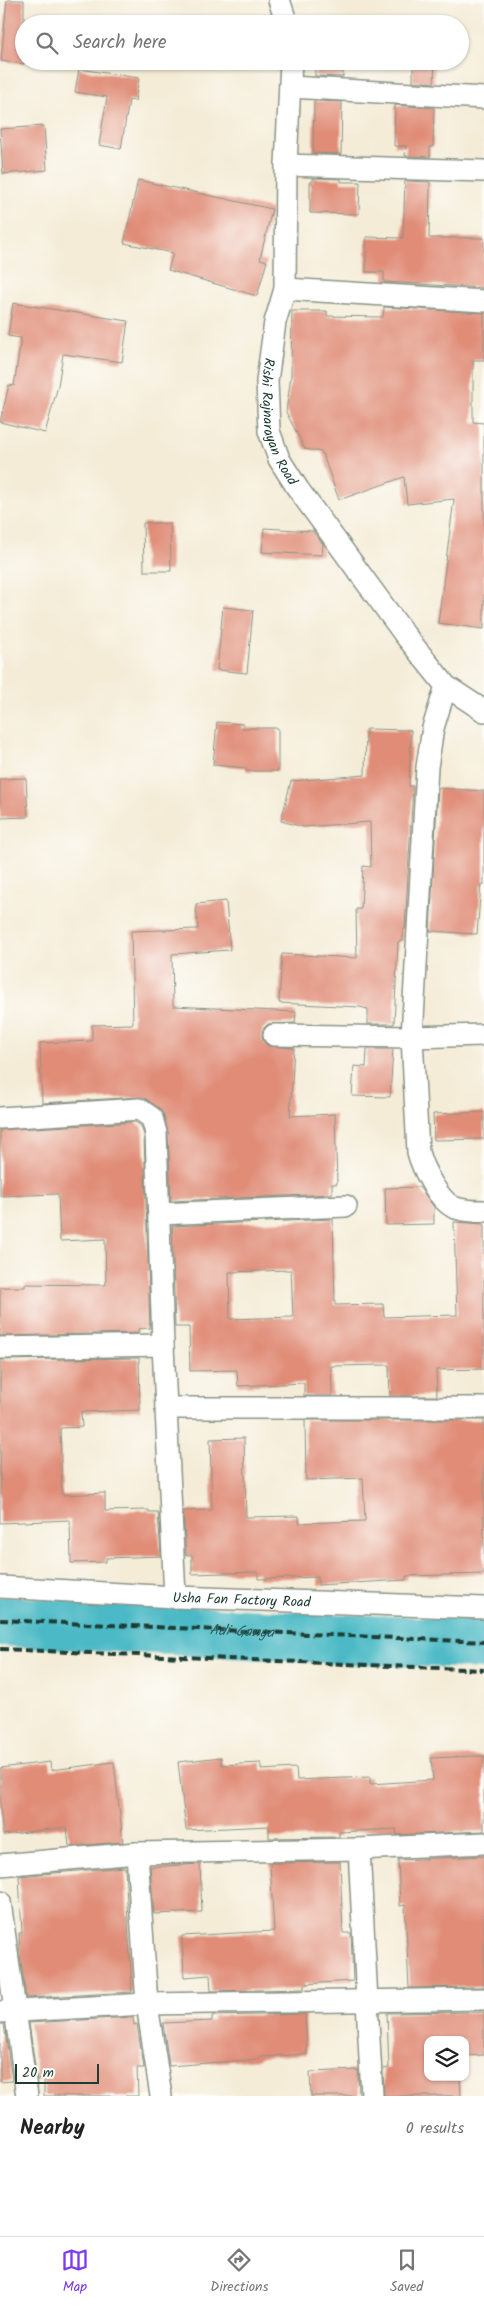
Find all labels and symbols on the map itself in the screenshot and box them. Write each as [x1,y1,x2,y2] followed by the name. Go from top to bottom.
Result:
[255,356,304,491] street label: Rishi Rajnarayan Road
[172,1587,312,1614] street label: Usha Fan Factory Road
[209,1619,275,1645] water label: Adi Ganga
[15,2061,99,2084] scale bar

